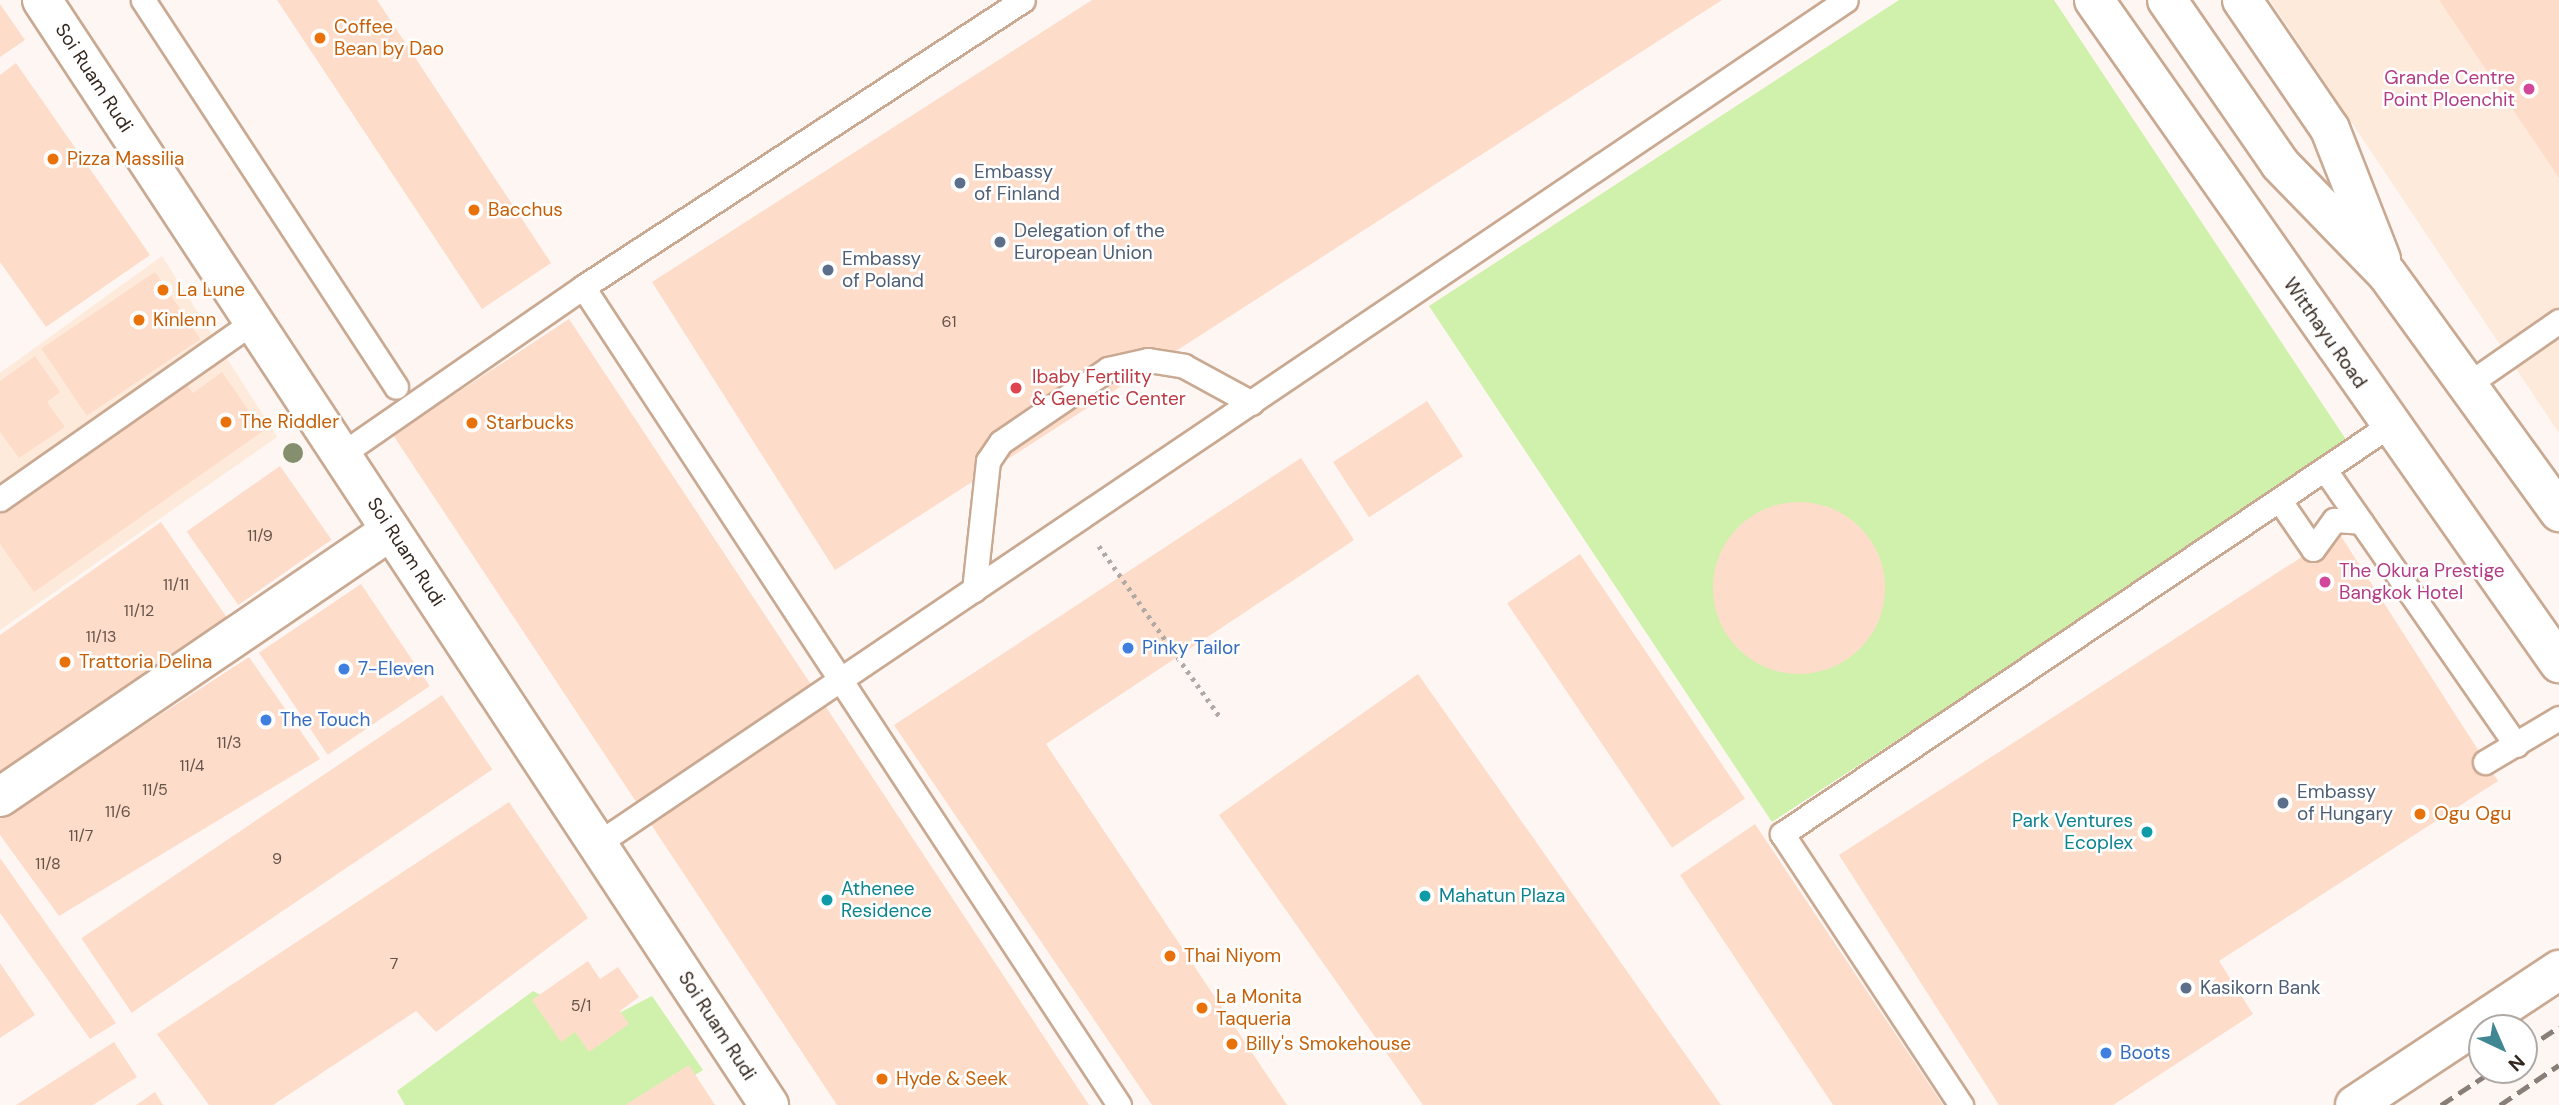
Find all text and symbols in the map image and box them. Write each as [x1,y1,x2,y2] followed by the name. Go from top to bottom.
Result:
[334,16,444,60] place label: Coffee Bean by Dao
[50,19,138,137] street label: Soi Ruam Rudi
[312,30,328,46] marker: Coffee Bean by Dao
[2383,67,2515,111] place label: Grande Centre Point Ploenchit
[2521,81,2537,97] marker: Grande Centre Point Ploenchit
[67,148,184,170] place label: Pizza Massilia
[45,151,61,167] marker: Pizza Massilia
[974,161,1060,205] place label: Embassy of Finland
[952,175,968,191] marker: Embassy of Finland
[488,199,563,221] place label: Bacchus
[466,202,482,218] marker: Bacchus
[1014,220,1165,264] place label: Delegation of the European Union
[992,234,1008,250] marker: Delegation of the European Union
[842,248,924,292] place label: Embassy of Poland
[820,262,836,278] marker: Embassy of Poland
[2279,273,2371,393] street label: Witthayu Road
[177,279,245,301] place label: La Lune
[155,282,171,298] marker: La Lune
[153,309,216,331] place label: Kinlenn
[131,312,147,328] marker: Kinlenn
[941,312,957,332] house number: 61
[1032,366,1186,410] place label: Ibaby Fertility & Genetic Center
[1006,378,1026,398] marker: Ibaby Fertility & Genetic Center
[240,411,339,433] place label: The Riddler
[486,412,574,434] place label: Starbucks
[218,414,234,430] marker: The Riddler
[464,415,480,431] marker: Starbucks
[362,493,450,611] street label: Soi Ruam Rudi
[247,526,273,546] house number: 11/9
[2339,560,2505,604] place label: The Okura Prestige Bangkok Hotel
[2317,574,2333,590] marker: The Okura Prestige Bangkok Hotel
[163,575,189,595] house number: 11/11
[124,601,154,621] house number: 11/12
[86,627,116,647] house number: 11/13
[1142,637,1240,659] place label: Pinky Tailor
[1120,640,1136,656] marker: Pinky Tailor
[79,651,212,673] place label: Trattoria Delina
[57,654,73,670] marker: Trattoria Delina
[358,658,434,680] place label: 7-Eleven
[336,661,352,677] marker: 7-Eleven
[280,709,370,731] place label: The Touch
[258,712,274,728] marker: The Touch
[216,733,242,753] house number: 11/3
[180,756,204,776] house number: 11/4
[142,780,168,800] house number: 11/5
[2297,781,2393,825] place label: Embassy of Hungary
[2275,795,2291,811] marker: Embassy of Hungary
[105,802,131,822] house number: 11/6
[2434,803,2511,825] place label: Ogu Ogu
[2412,806,2428,822] marker: Ogu Ogu
[2012,810,2133,854] place label: Park Ventures Ecoplex
[2139,824,2155,840] marker: Park Ventures Ecoplex
[69,826,93,846] house number: 11/7
[272,849,282,869] house number: 9
[35,854,61,874] house number: 11/8
[841,878,932,922] place label: Athenee Residence
[1439,885,1565,907] place label: Mahatun Plaza
[1417,888,1433,904] marker: Mahatun Plaza
[819,892,835,908] marker: Athenee Residence
[1184,945,1281,967] place label: Thai Niyom
[1162,948,1178,964] marker: Thai Niyom
[390,954,398,974] house number: 7
[673,967,761,1085] street label: Soi Ruam Rudi
[2200,977,2321,999] place label: Kasikorn Bank
[2178,980,2194,996] marker: Kasikorn Bank
[1216,986,1302,1030] place label: La Monita Taqueria
[571,996,591,1016] house number: 5/1
[1194,1000,1210,1016] marker: La Monita Taqueria
[2468,1014,2538,1084] north arrow
[1246,1033,1411,1055] place label: Billy's Smokehouse
[1224,1036,1240,1052] marker: Billy's Smokehouse
[2120,1042,2171,1064] place label: Boots
[2098,1045,2114,1061] marker: Boots
[2503,1049,2530,1077] text: N
[896,1068,1008,1090] place label: Hyde & Seek
[874,1071,890,1087] marker: Hyde & Seek

